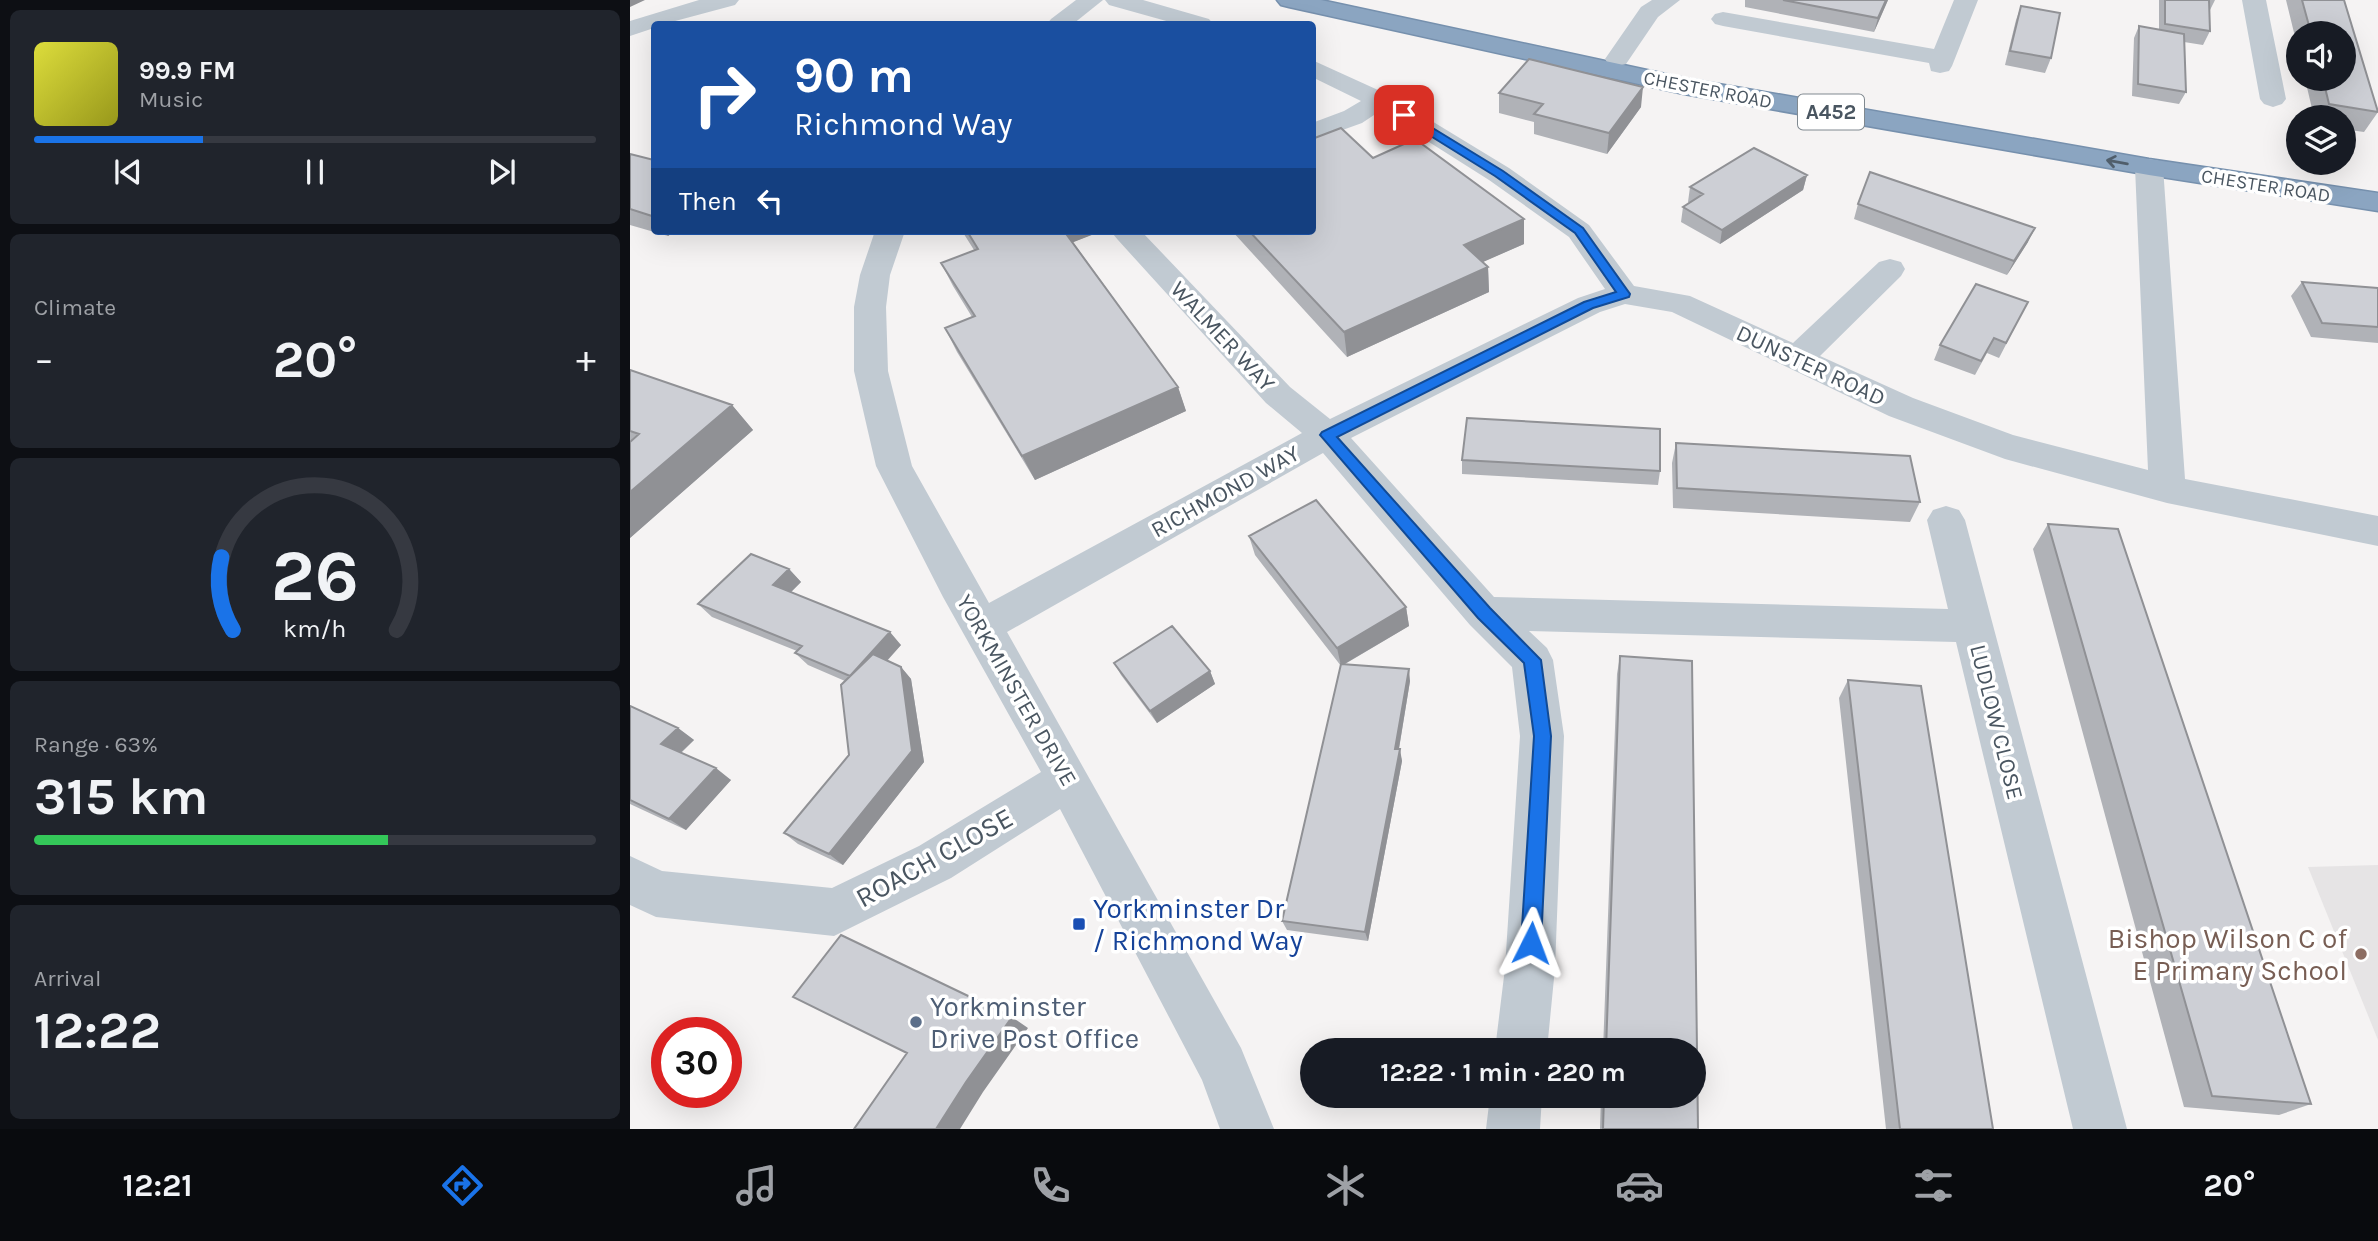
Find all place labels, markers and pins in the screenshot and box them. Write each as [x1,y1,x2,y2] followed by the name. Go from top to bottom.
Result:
[1374,85,1434,145] pin
[1093,892,1303,957] place label: Yorkminster Dr / Richmond Way
[1071,916,1087,932] marker: Yorkminster Dr / Richmond Way
[2108,922,2347,987] place label: Bishop Wilson C of E Primary School
[2353,946,2369,962] marker: Bishop Wilson C of E Primary School
[930,990,1139,1055] place label: Yorkminster Drive Post Office
[908,1014,924,1030] marker: Yorkminster Drive Post Office

